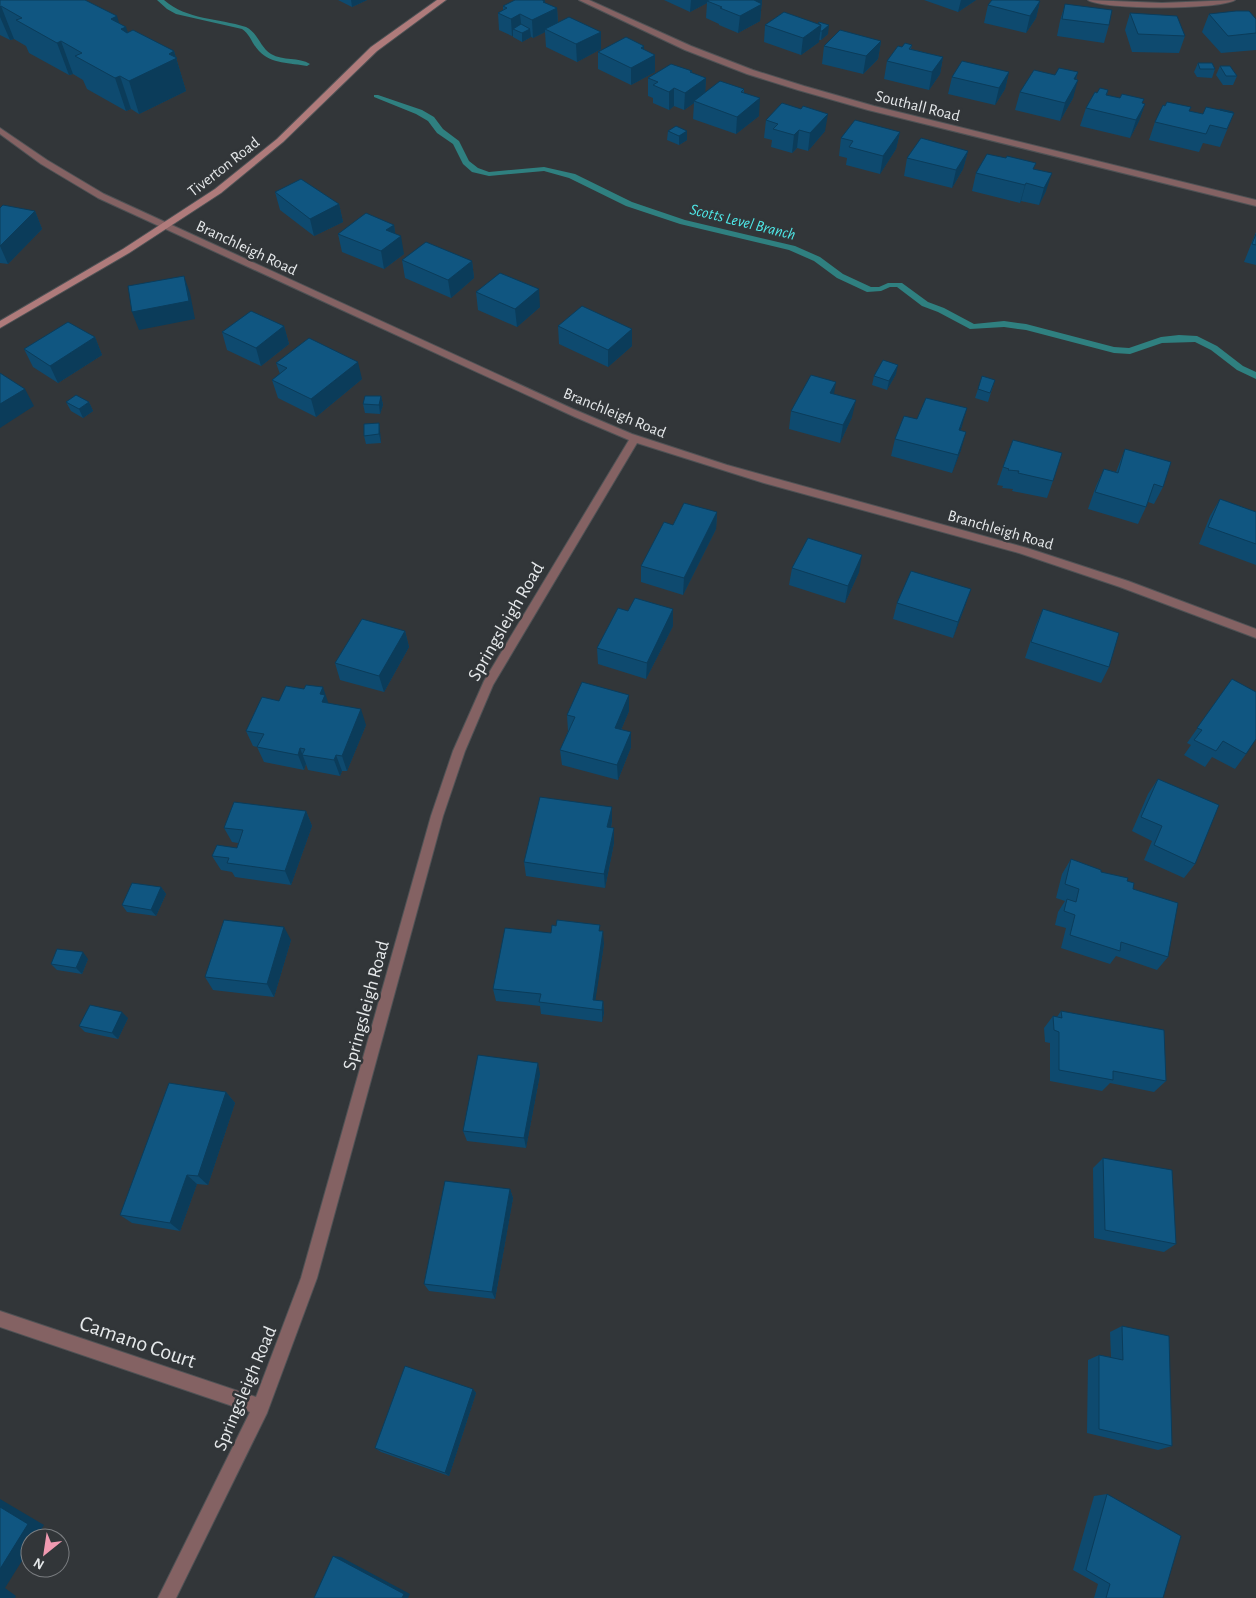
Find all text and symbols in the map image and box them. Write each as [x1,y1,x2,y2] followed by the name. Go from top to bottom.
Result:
[874,88,962,124] street label: Southall Road
[185,134,262,200] street label: Tiverton Road
[688,201,797,243] water label: Scotts Level Branch
[194,218,299,278] street label: Branchleigh Road
[561,385,668,441] street label: Branchleigh Road
[946,507,1055,553] street label: Branchleigh Road
[465,559,548,684] street label: Springsleigh Road
[340,938,393,1072] street label: Springsleigh Road
[77,1312,199,1372] street label: Camano Court
[211,1323,280,1454] street label: Springsleigh Road
[20,1528,70,1578] north arrow
[31,1555,47,1572] text: N

